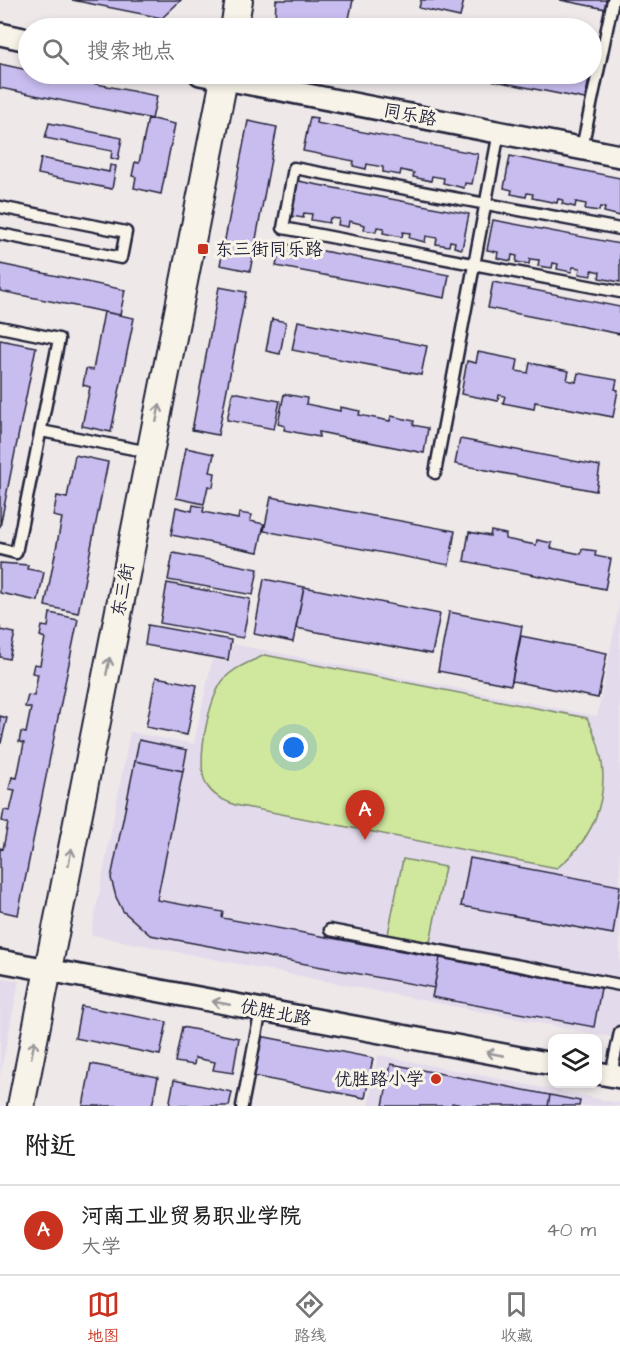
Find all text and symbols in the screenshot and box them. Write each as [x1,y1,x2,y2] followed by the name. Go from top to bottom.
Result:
[18,18,602,84] search box
[39,35,72,68] icon: search
[87,36,175,67] text: 搜索地点
[381,98,439,132] street label: 同乐路
[215,237,323,262] place label: 东三街同乐路
[196,242,210,256] marker: 东三街同乐路
[153,404,164,423] one-way arrow
[106,561,140,619] street label: 东三街
[103,657,114,676] one-way arrow
[279,733,308,762] your location
[346,790,385,840] pin: A
[65,848,76,868] one-way arrow
[238,994,314,1032] street label: 优胜北路
[211,997,231,1008] one-way arrow
[548,1034,602,1088] map controls
[548,1034,602,1088] button: layers
[28,1039,39,1059] one-way arrow
[486,1048,505,1059] one-way arrow
[334,1067,424,1092] place label: 优胜路小学
[429,1072,443,1086] marker: 优胜路小学
[24,1128,76,1164] text: 附近
[81,1201,301,1232] text: 河南工业贸易职业学院
[37,1216,50,1244] text: A
[546,1216,596,1244] text: 40 m
[81,1233,121,1261] text: 大学
[87,1288,120,1347] tab: 地图
[293,1288,326,1347] tab: 路线
[500,1288,533,1347] tab: 收藏

